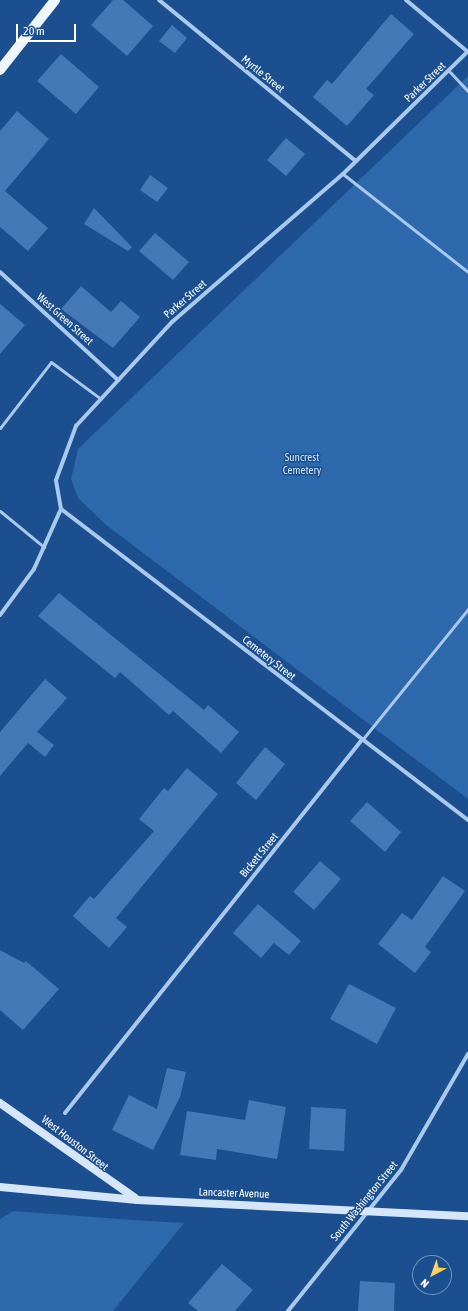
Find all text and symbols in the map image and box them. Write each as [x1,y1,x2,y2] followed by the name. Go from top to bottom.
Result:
[18,16,78,42] scale bar
[23,24,45,38] text: 20 m
[239,53,287,95] street label: Myrtle Street
[402,59,448,105] street label: Parker Street
[161,277,209,321] street label: Parker Street
[34,290,96,348] street label: West Green Street
[283,451,321,477] park label: Suncrest Cemetery
[240,633,298,683] street label: Cemetery Street
[237,830,281,880] street label: Bickett Street
[39,1113,111,1173] street label: West Houston Street
[328,1158,400,1244] street label: South Washington Street
[198,1185,270,1201] street label: Lancaster Avenue
[412,1255,452,1295] north arrow
[418,1277,431,1290] text: N

